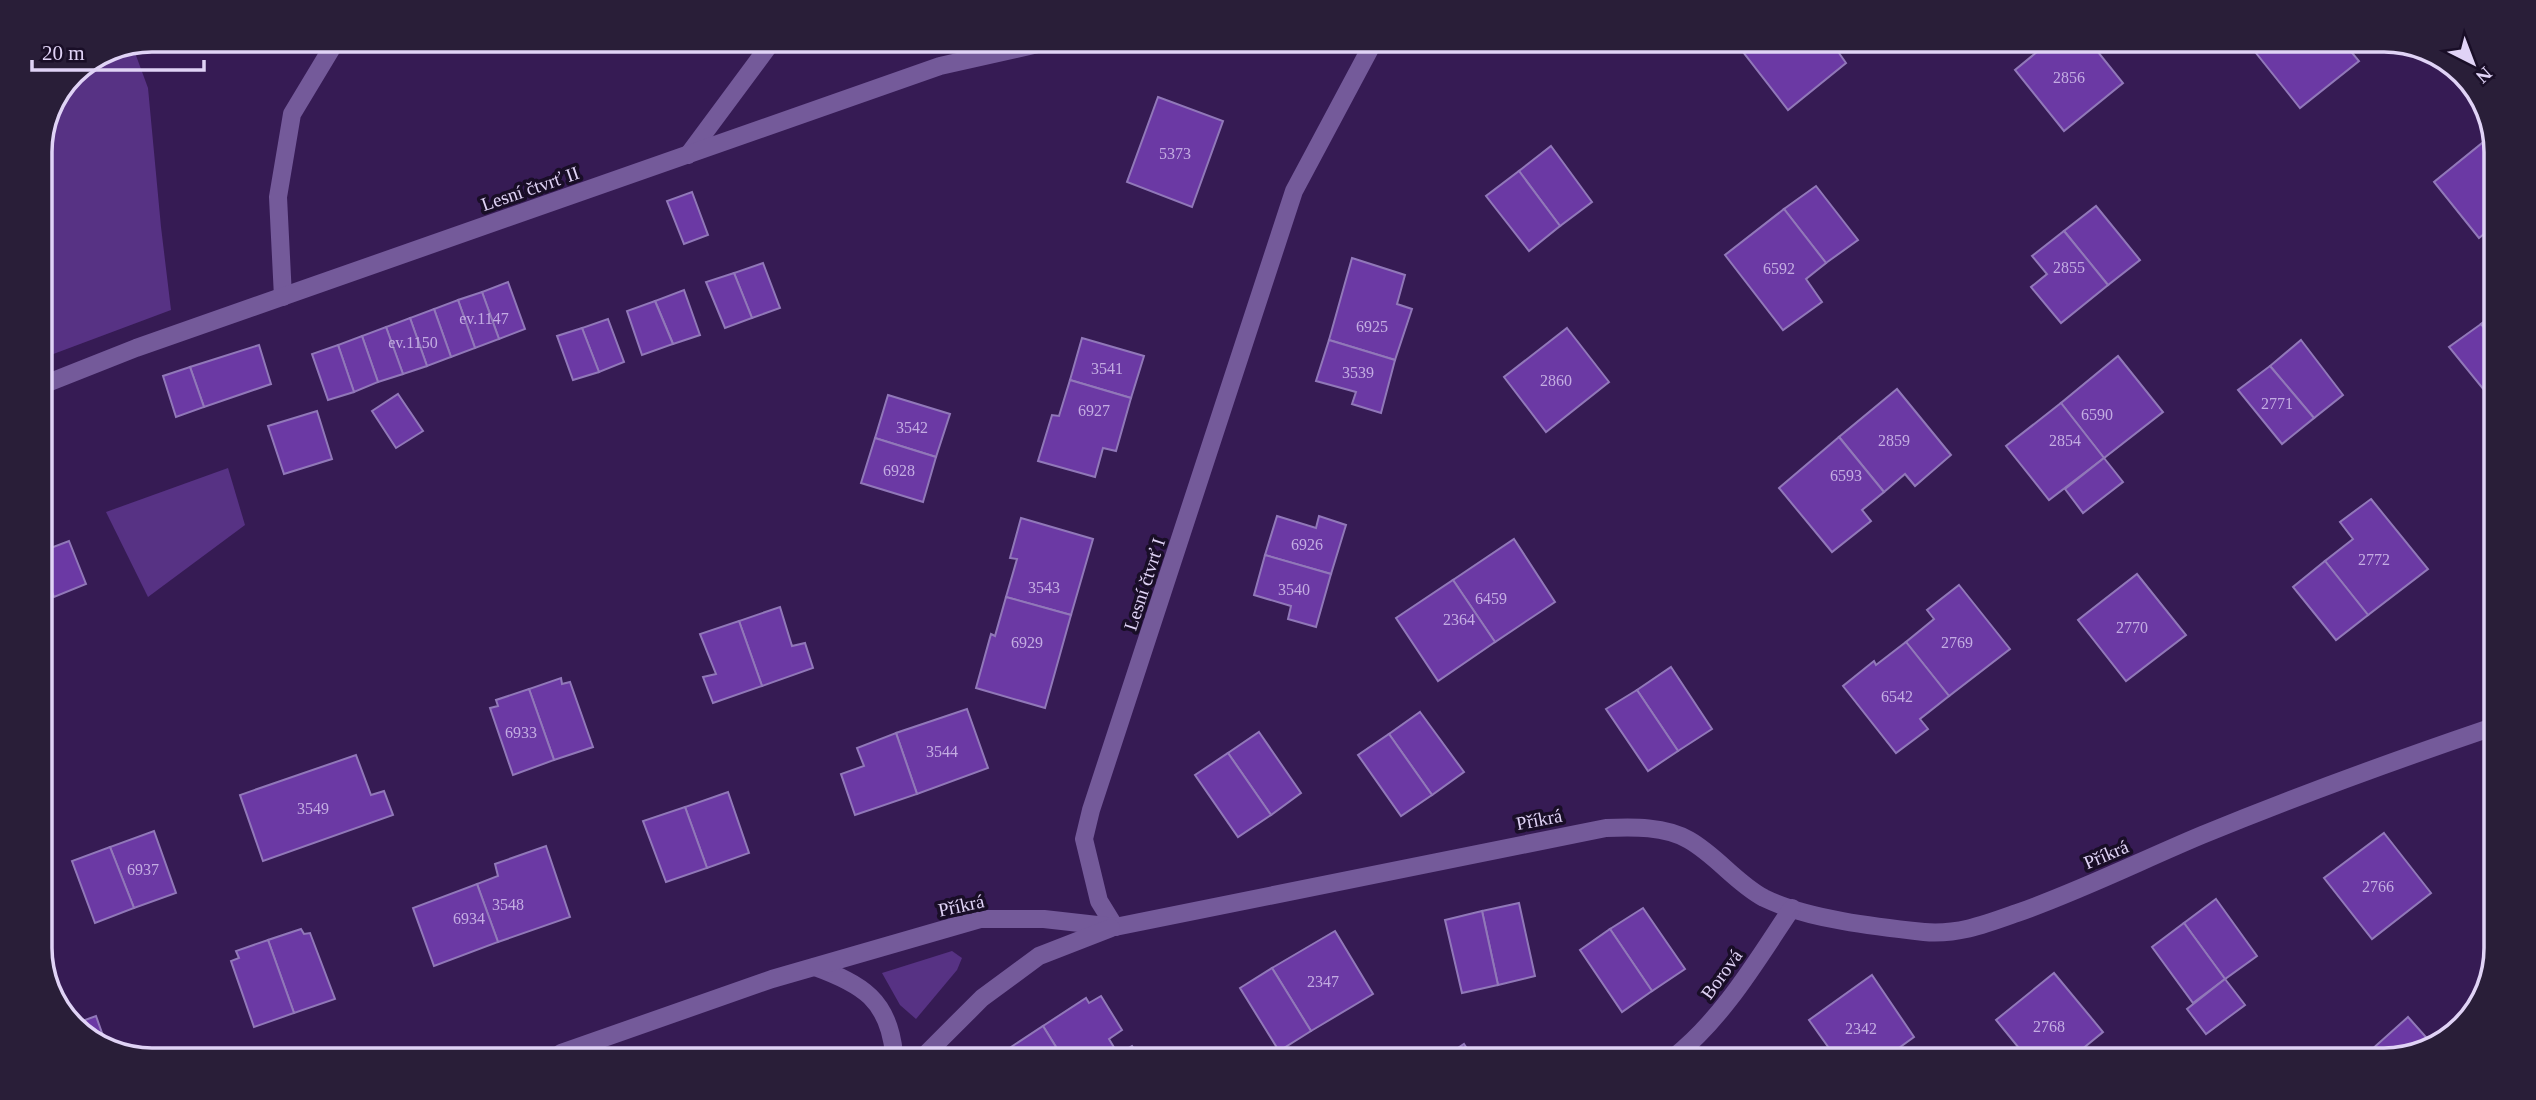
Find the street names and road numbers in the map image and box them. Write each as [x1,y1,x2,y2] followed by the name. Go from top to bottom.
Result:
[479,162,582,215] street label: Lesní čtvrť II
[1120,535,1169,633] street label: Lesní čtvrť I
[1514,805,1564,834] street label: Příkrá
[2081,836,2132,873] street label: Příkrá
[936,890,987,921] street label: Příkrá
[1696,945,1747,1003] street label: Borová

